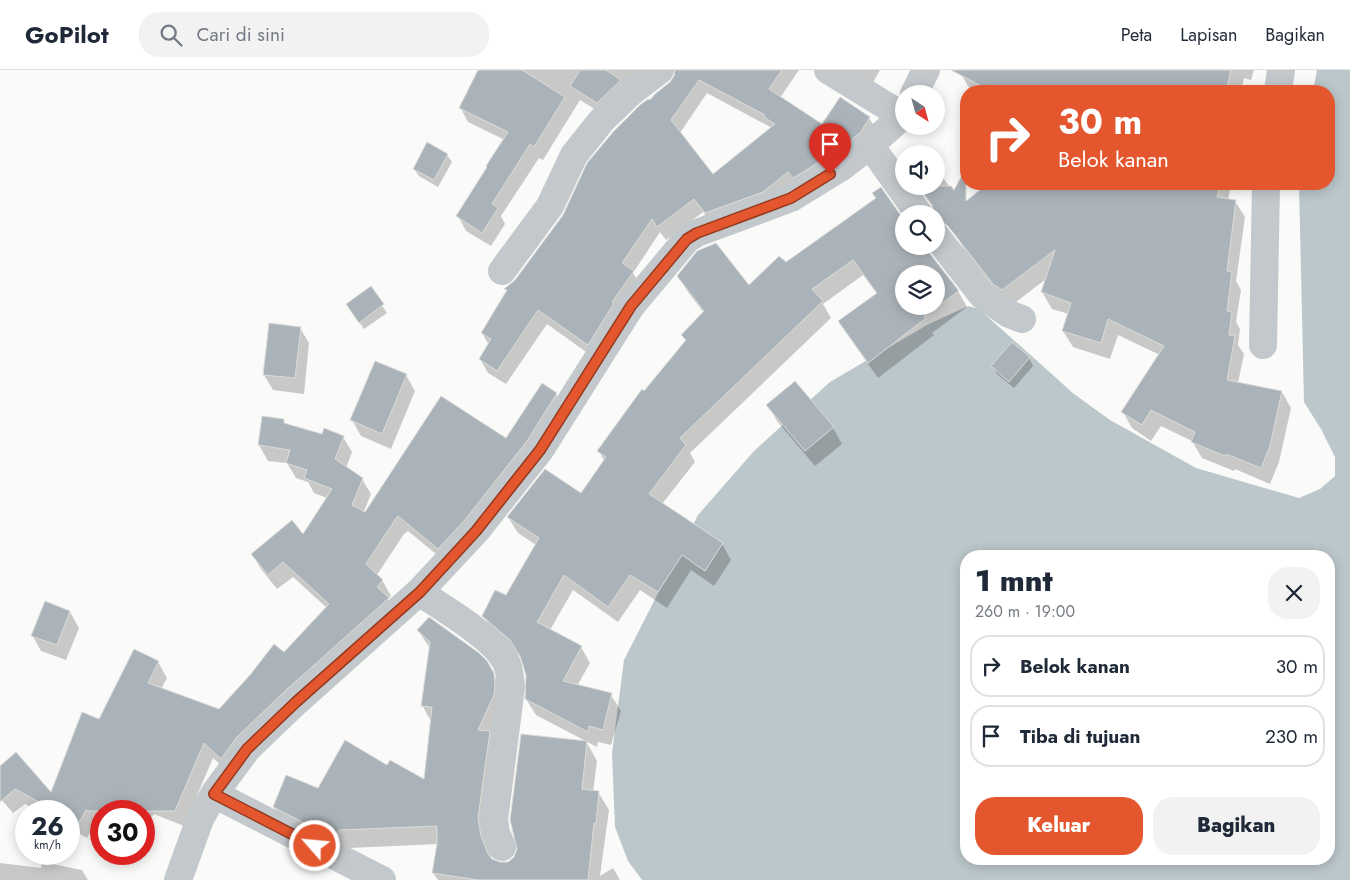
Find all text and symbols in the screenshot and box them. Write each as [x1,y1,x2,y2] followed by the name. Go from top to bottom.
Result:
[139,12,489,57] search box
[25,17,109,52] text: GoPilot
[157,21,185,49] icon: search
[197,21,285,48] text: Cari di sini
[1121,22,1152,48] text: Peta
[1180,22,1237,48] text: Lapisan
[1265,22,1325,48] text: Bagikan
[895,85,945,135] north arrow
[895,85,945,315] map controls
[1058,97,1142,147] text: 30 m
[975,105,1040,170] icon: right
[809,123,851,174] pin
[816,130,844,158] icon: arrive
[1058,143,1169,175] text: Belok kanan
[895,145,945,195] button: sound
[895,205,945,255] button: search
[895,265,945,315] button: layers
[975,559,1053,602] text: 1 mnt
[1268,567,1320,619] button: close
[975,600,1075,623] text: 260 m · 19:00
[977,652,1005,680] icon: right
[1020,653,1130,680] text: Belok kanan
[1276,653,1318,680] text: 30 m
[977,722,1005,750] icon: arrive
[1020,723,1140,750] text: Tiba di tujuan
[1265,723,1318,750] text: 230 m
[975,797,1143,855] button: Keluar
[1153,797,1320,855] button: Bagikan
[90,800,155,865] speed limit sign: 30
[31,808,64,844] text: 26
[288,819,340,871] position arrow
[34,836,61,854] text: km/h

